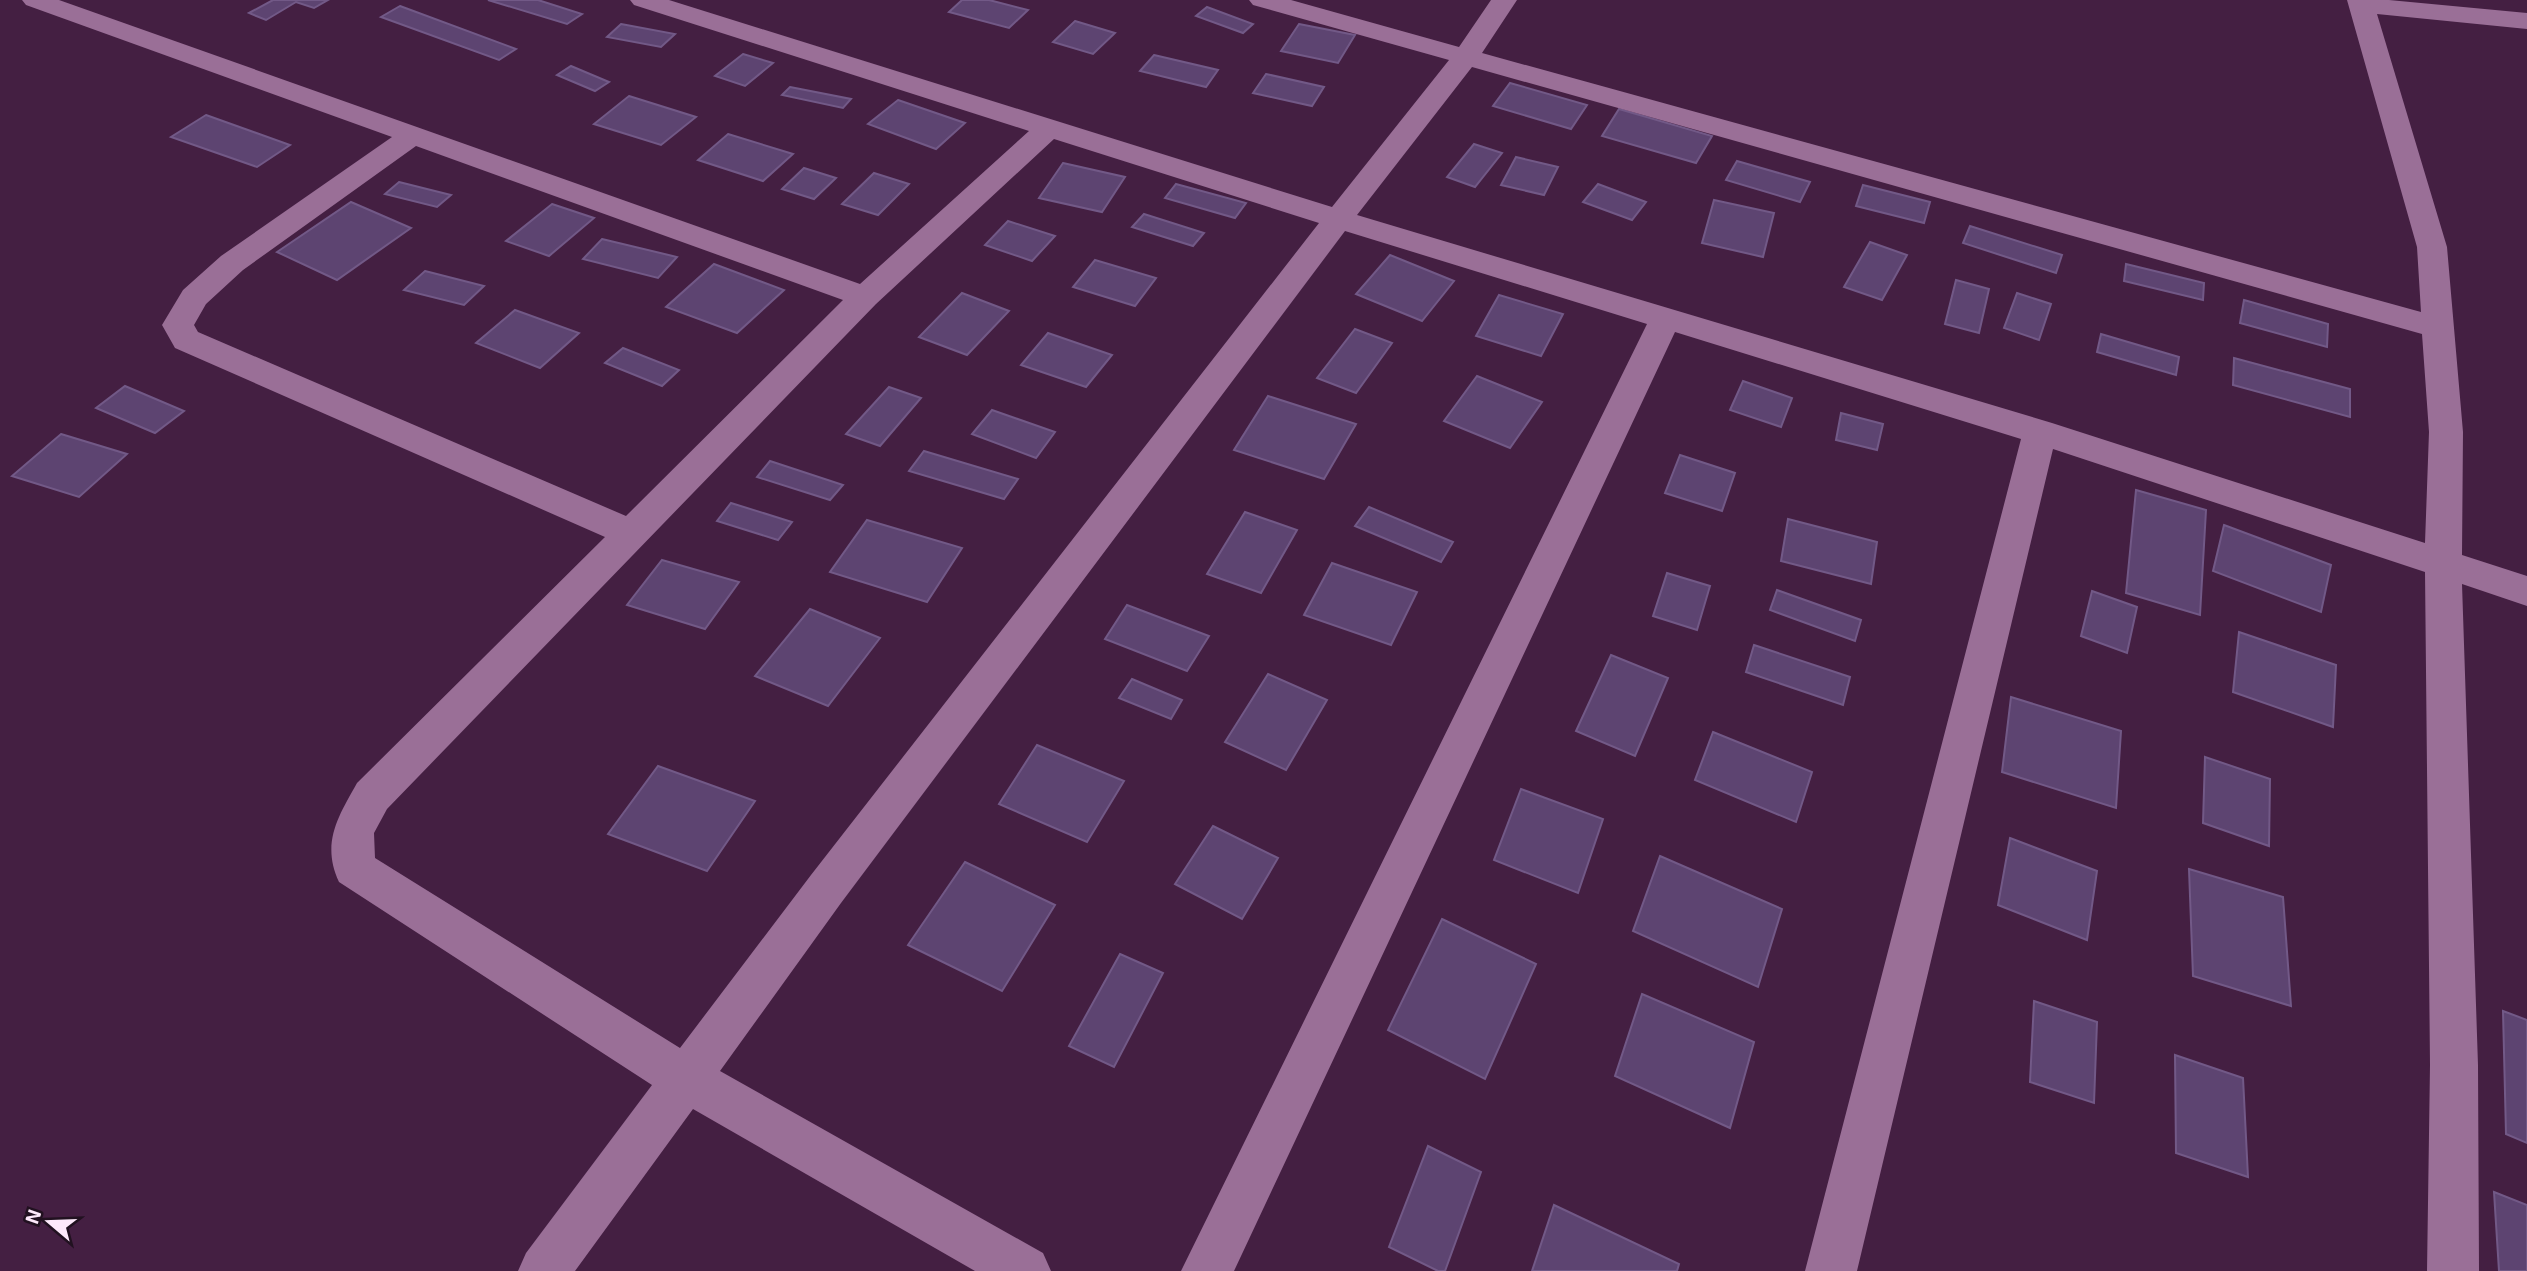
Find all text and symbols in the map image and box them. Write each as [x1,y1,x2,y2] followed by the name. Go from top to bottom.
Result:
[14,1187,84,1257] north arrow
[19,1206,46,1227] text: N

